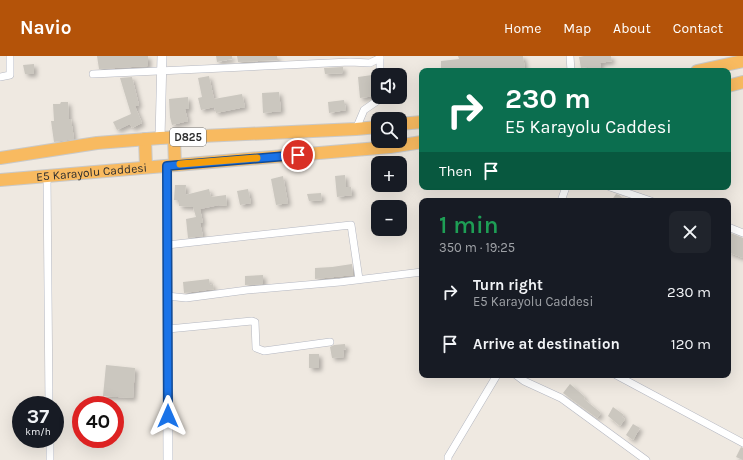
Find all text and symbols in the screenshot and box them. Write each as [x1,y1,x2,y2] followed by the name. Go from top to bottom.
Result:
[20,17,72,39] text: Navio
[504,20,541,37] text: Home
[563,20,591,37] text: Map
[613,20,651,37] text: About
[673,20,723,37] text: Contact
[371,68,407,236] map controls
[371,68,407,104] button: sound
[505,82,591,115] text: 230 m
[439,84,491,136] icon: right
[371,112,407,148] button: search
[505,116,672,138] text: E5 Karayolu Caddesi
[170,128,206,146] road number: D825
[281,138,315,172] pin
[287,144,309,166] icon: arrive
[371,156,407,192] button: +
[480,160,502,182] icon: arrive
[36,161,148,184] street label: E5 Karayolu Caddesi
[439,162,472,180] text: Then
[371,200,407,236] button: −
[439,211,499,239] text: 1 min
[669,211,711,253] button: close
[439,240,515,255] text: 350 m · 19:25
[473,276,543,294] text: Turn right
[439,281,461,303] icon: right
[667,283,711,301] text: 230 m
[473,294,593,309] text: E5 Karayolu Caddesi
[439,333,461,355] icon: arrive
[473,335,620,353] text: Arrive at destination
[671,335,711,353] text: 120 m
[147,395,189,437] position arrow
[72,396,124,448] speed limit sign: 40
[27,405,49,428] text: 37
[25,426,51,438] text: km/h

